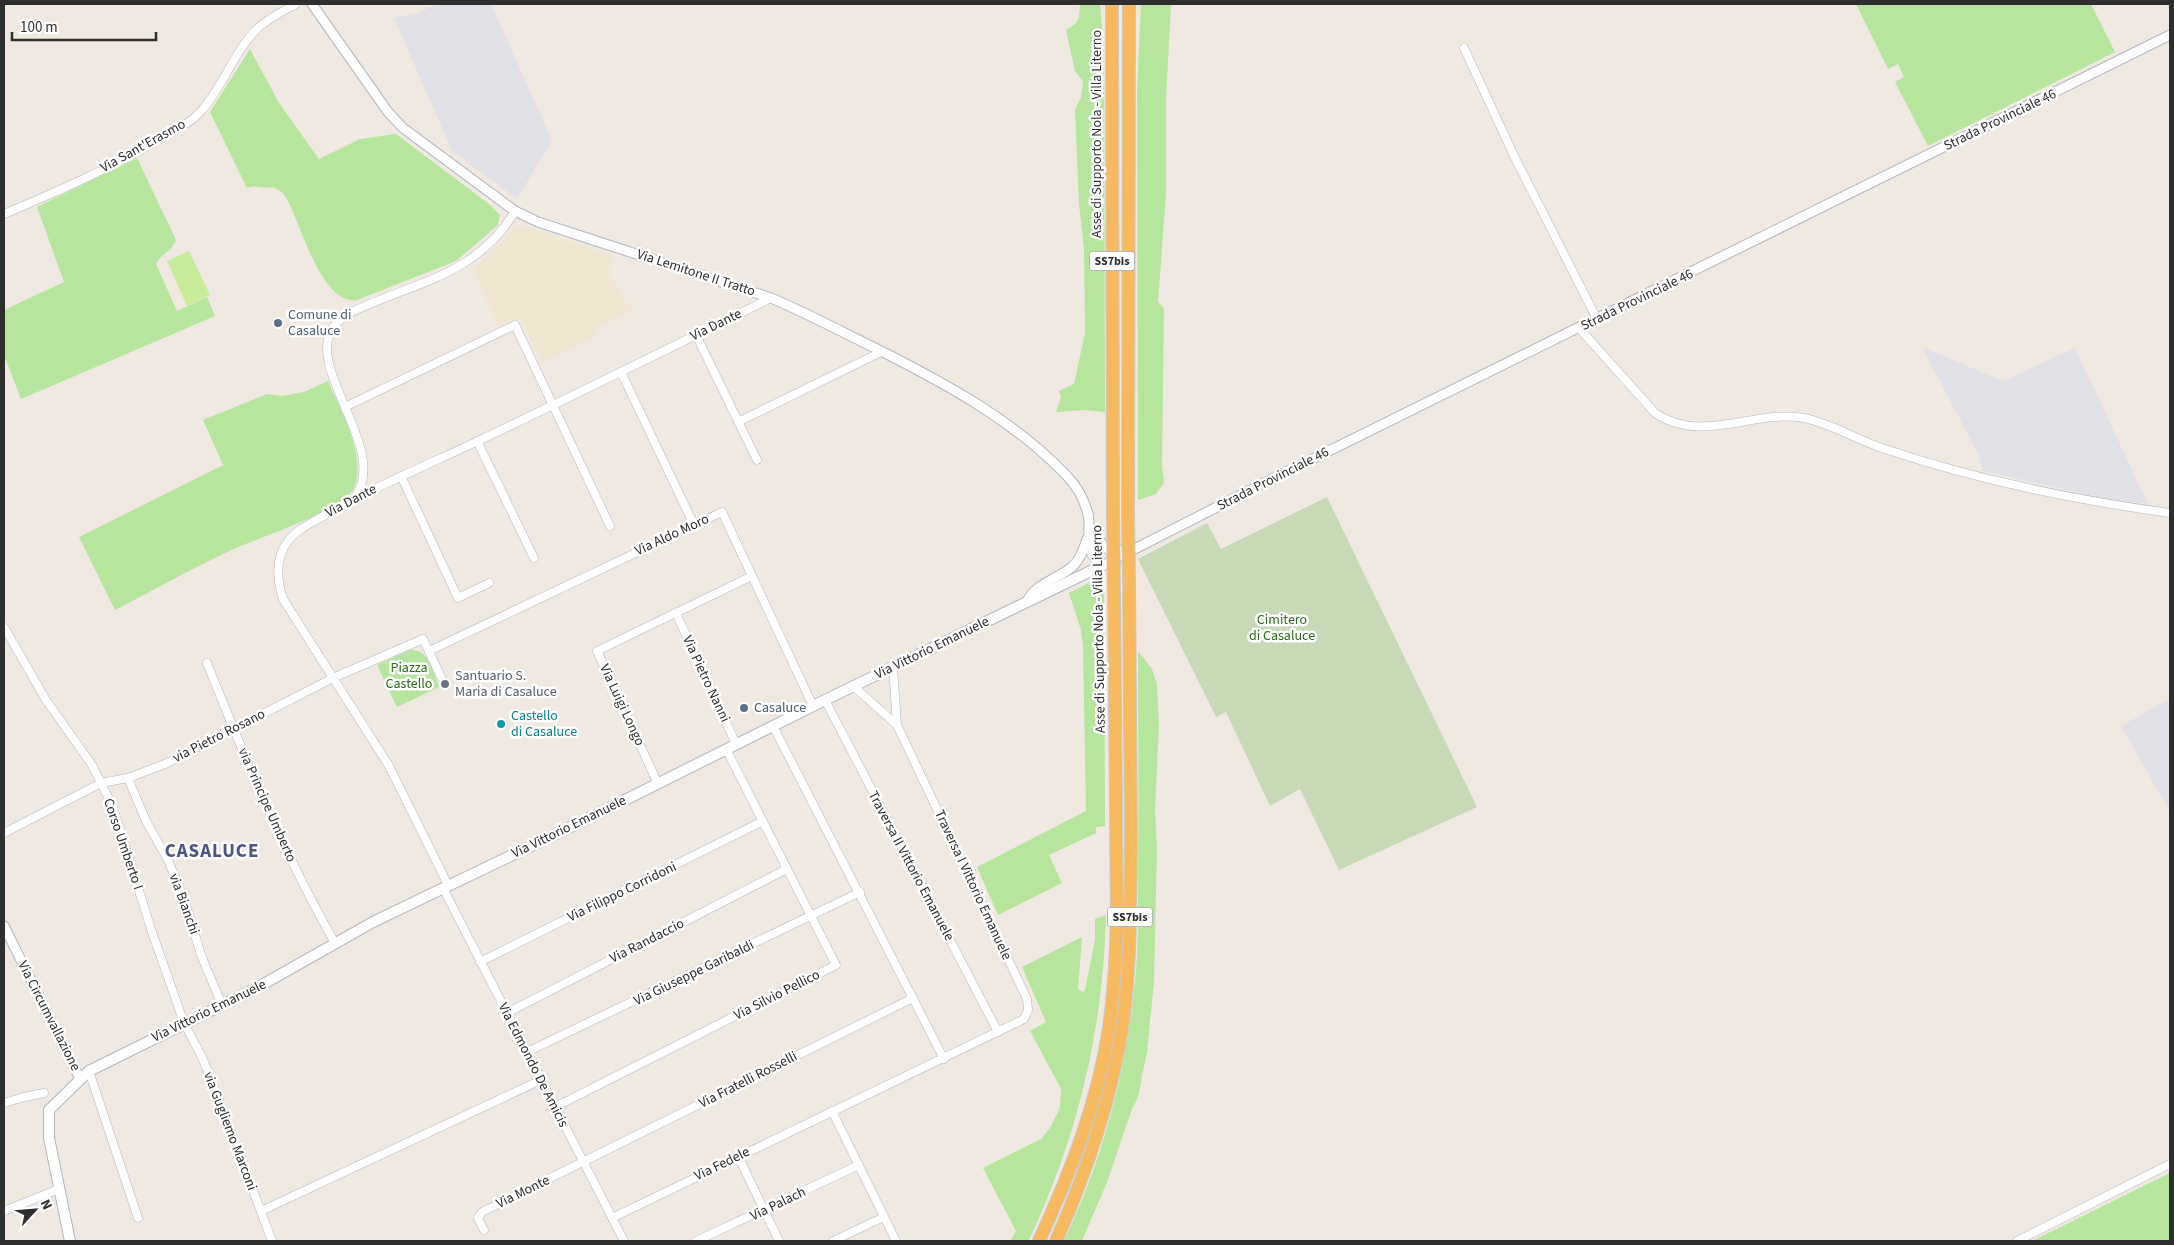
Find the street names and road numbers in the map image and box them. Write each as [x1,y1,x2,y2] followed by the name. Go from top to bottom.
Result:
[1087,30,1107,238] street label: Asse di Supporto Nola - Villa Literno
[1940,84,2060,156] street label: Strada Provinciale 46
[97,114,189,178] street label: Via Sant'Erasmo
[634,244,758,302] street label: Via Lemitone II Tratto
[1090,252,1134,270] road number: SS7bis
[1577,264,1697,336] street label: Strada Provinciale 46
[687,304,745,346] street label: Via Dante
[1214,442,1332,516] street label: Strada Provinciale 46
[322,479,380,523] street label: Via Dante
[632,509,712,561] street label: Via Aldo Moro
[1087,525,1111,733] street label: Asse di Supporto Nola - Villa Literno
[871,612,993,684] street label: Via Vittorio Emanuele
[677,632,735,726] street label: Via Pietro Nanni
[594,661,650,749] street label: Via Luigi Longo
[169,704,269,768] street label: via Pietro Rosano
[233,745,301,865] street label: via Principe Umberto
[863,787,959,945] street label: Traversa II Vittorio Emanuele
[508,791,630,863] street label: Via Vittorio Emanuele
[98,796,148,892] street label: Corso Umberto I
[929,807,1017,963] street label: Traversa I Vittorio Emanuele
[564,857,680,927] street label: Via Filippo Corridoni
[164,871,204,937] street label: via Bianchi
[1108,908,1152,926] road number: SS7bis
[606,914,688,968] street label: Via Randaccio
[630,935,758,1011] street label: Via Giuseppe Garibaldi
[13,957,85,1075] street label: Via Circumvallazione
[731,965,823,1025] street label: Via Silvio Pellico
[148,975,270,1047] street label: Via Vittorio Emanuele
[493,999,573,1131] street label: Via Edmondo De Amicis
[695,1047,801,1113] street label: Via Fratelli Rosselli
[198,1069,262,1193] street label: via Gugliemo Marconi
[691,1142,753,1186] street label: Via Fedele
[493,1170,553,1214] street label: Via Monte
[747,1182,809,1226] street label: Via Palach

